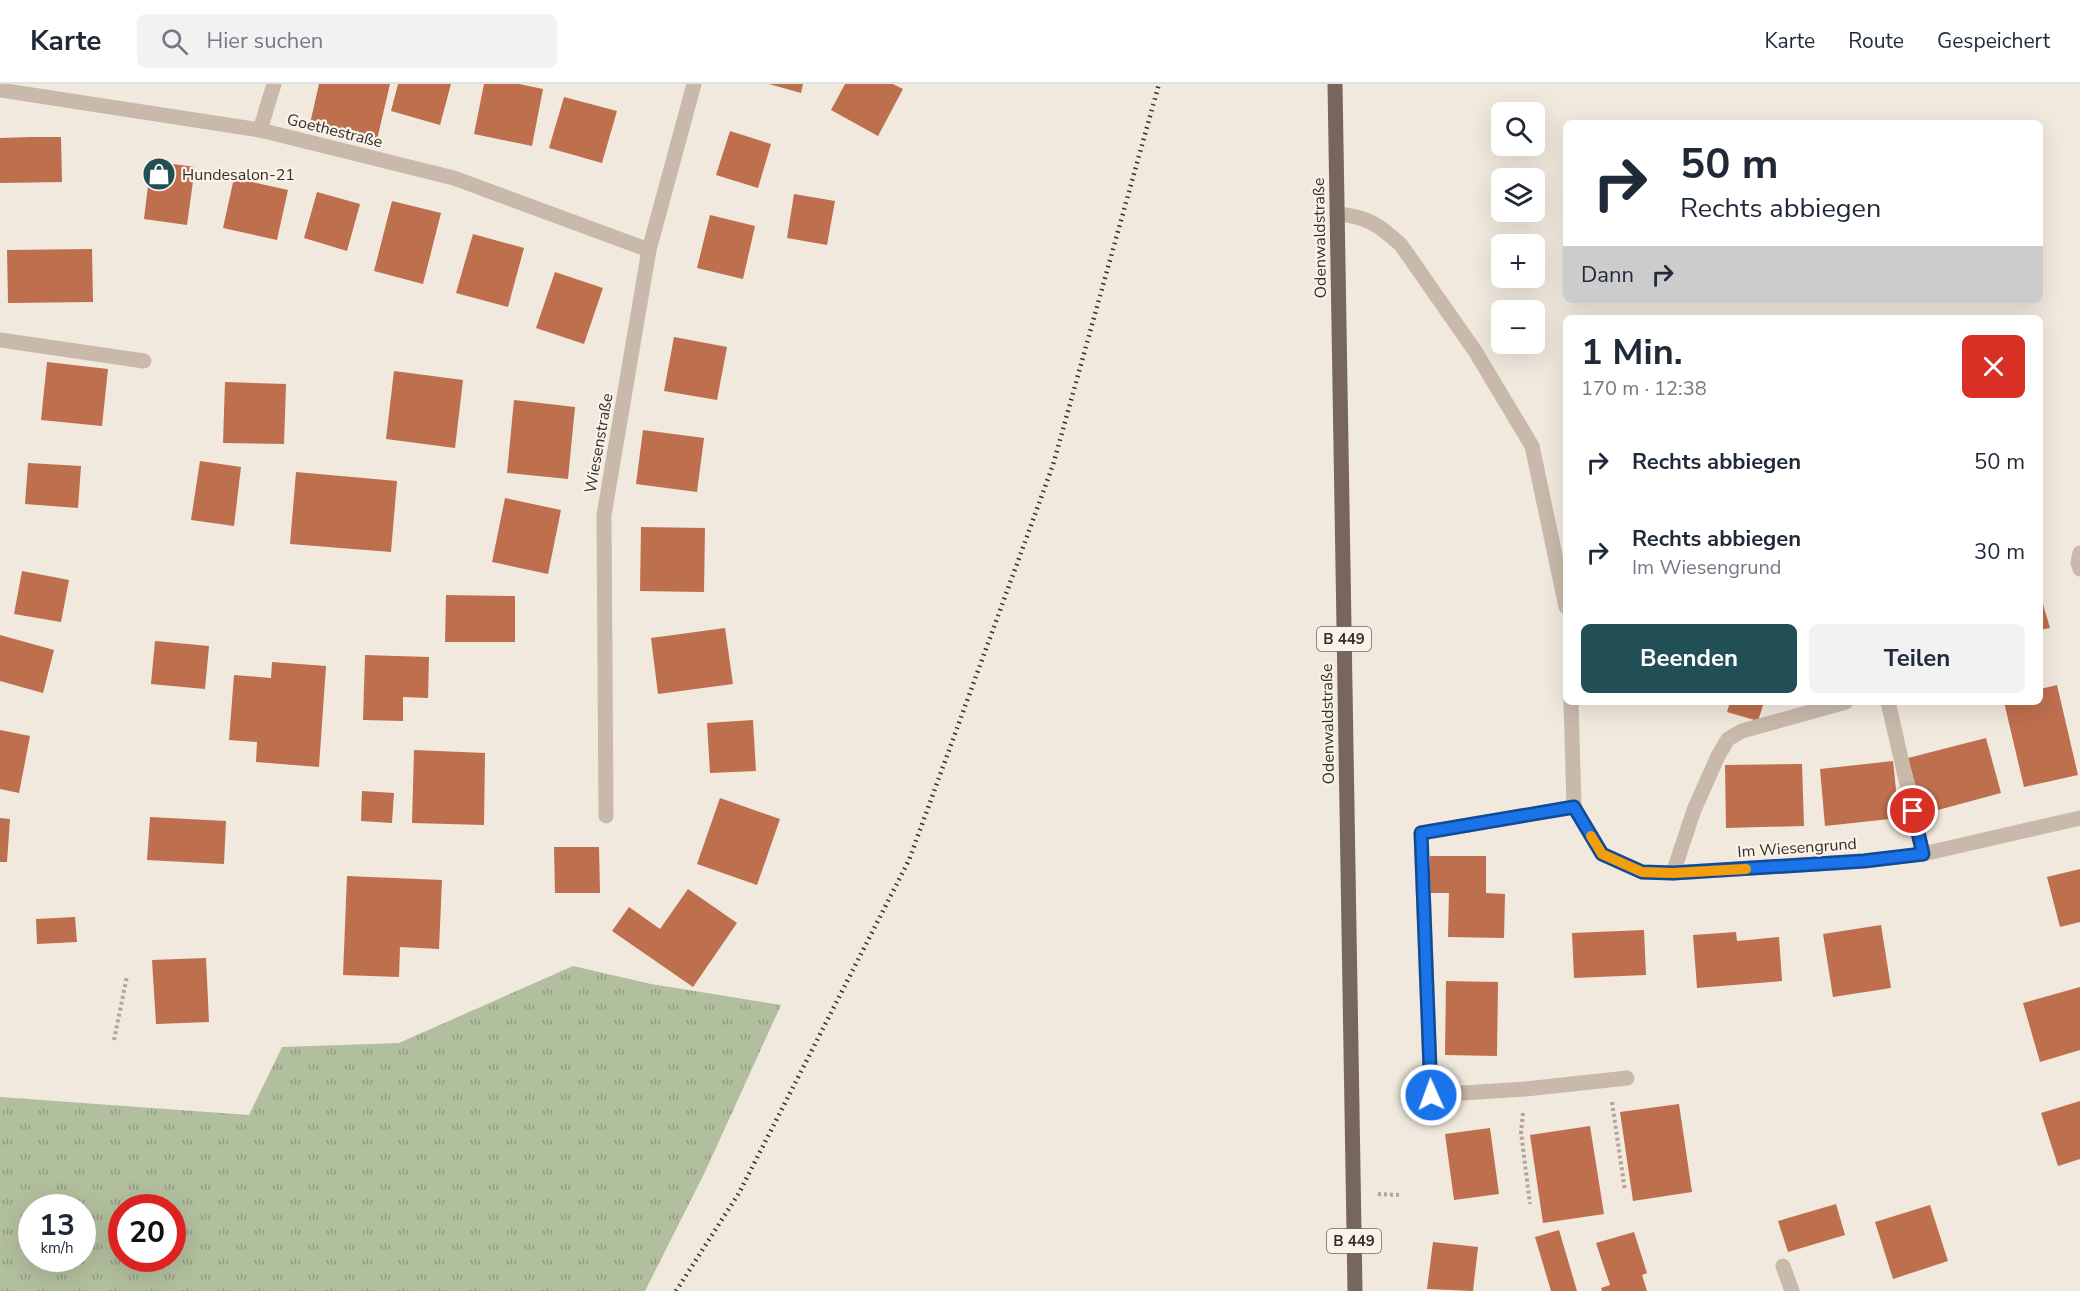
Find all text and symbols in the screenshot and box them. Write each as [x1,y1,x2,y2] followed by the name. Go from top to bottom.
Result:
[137,14,557,68] search box
[30,22,101,60] text: Karte
[158,25,191,58] icon: search
[206,26,323,56] text: Hier suchen
[1765,27,1815,55] text: Karte
[1848,27,1904,55] text: Route
[1937,27,2050,55] text: Gespeichert
[1491,102,1545,354] map controls
[1491,102,1545,156] button: search
[285,108,385,153] street label: Goethestraße
[1680,136,1779,193] text: 50 m
[1581,144,1659,222] icon: right
[141,156,177,192] shop icon: Hundesalon-21
[182,164,295,186] place label: Hundesalon-21
[1491,168,1545,222] button: layers
[1308,178,1332,298] street label: Odenwaldstraße
[1680,190,1881,227] text: Rechts abbiegen
[1491,234,1545,288] button: +
[1646,258,1679,291] icon: right
[1581,260,1634,290] text: Dann
[1491,300,1545,354] button: −
[1581,328,1683,377] text: 1 Min.
[1962,335,2025,398] button: close
[1581,375,1707,402] text: 170 m · 12:38
[579,392,619,495] street label: Wiesenstraße
[1581,446,1614,479] icon: right
[1632,447,1801,477] text: Rechts abbiegen
[1974,447,2025,477] text: 50 m
[1632,524,1801,554] text: Rechts abbiegen
[1581,536,1614,569] icon: right
[1974,537,2025,567] text: 30 m
[1632,554,1781,581] text: Im Wiesengrund
[1581,624,1797,693] button: Beenden
[1809,624,2025,693] button: Teilen
[1317,627,1371,651] road number: B 449
[1316,664,1340,784] street label: Odenwaldstraße
[1887,785,1938,836] pin
[1896,794,1929,827] icon: arrive
[1737,833,1857,863] street label: Im Wiesengrund
[1399,1063,1463,1127] position arrow
[108,1194,186,1272] speed limit sign: 20
[39,1205,75,1246] text: 13
[1327,1229,1381,1253] road number: B 449
[40,1238,74,1258] text: km/h

